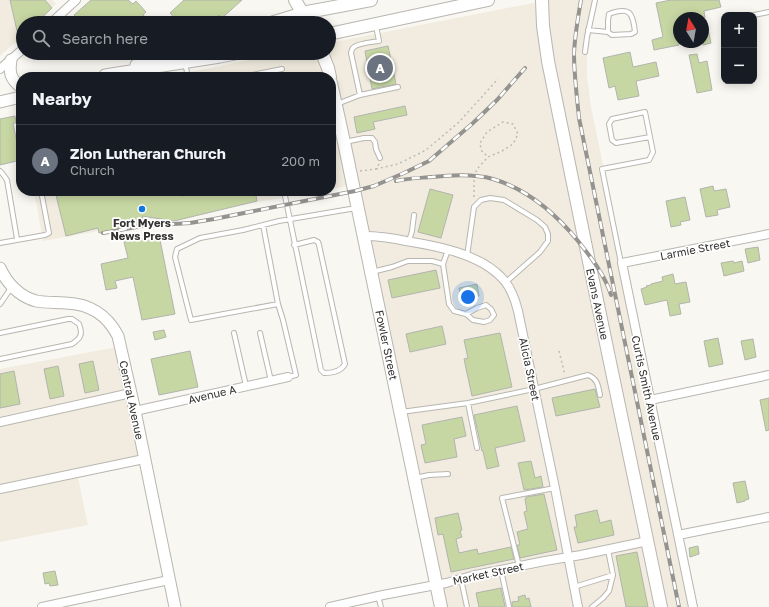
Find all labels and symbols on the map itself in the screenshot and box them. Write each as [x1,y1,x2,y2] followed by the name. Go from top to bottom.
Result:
[673,12,709,48] north arrow
[367,53,393,83] pin: A
[137,204,147,214] marker: Fort Myers News Press
[110,216,174,242] place label: Fort Myers News Press
[659,236,731,262] street label: Larmie Street
[584,267,612,341] street label: Evans Avenue
[458,287,478,307] your location
[373,309,401,381] street label: Fowler Street
[630,334,664,442] street label: Curtis Smith Avenue
[517,336,543,402] street label: Alicia Street
[117,359,147,441] street label: Central Avenue
[187,382,238,406] street label: Avenue A
[451,559,525,587] street label: Market Street

